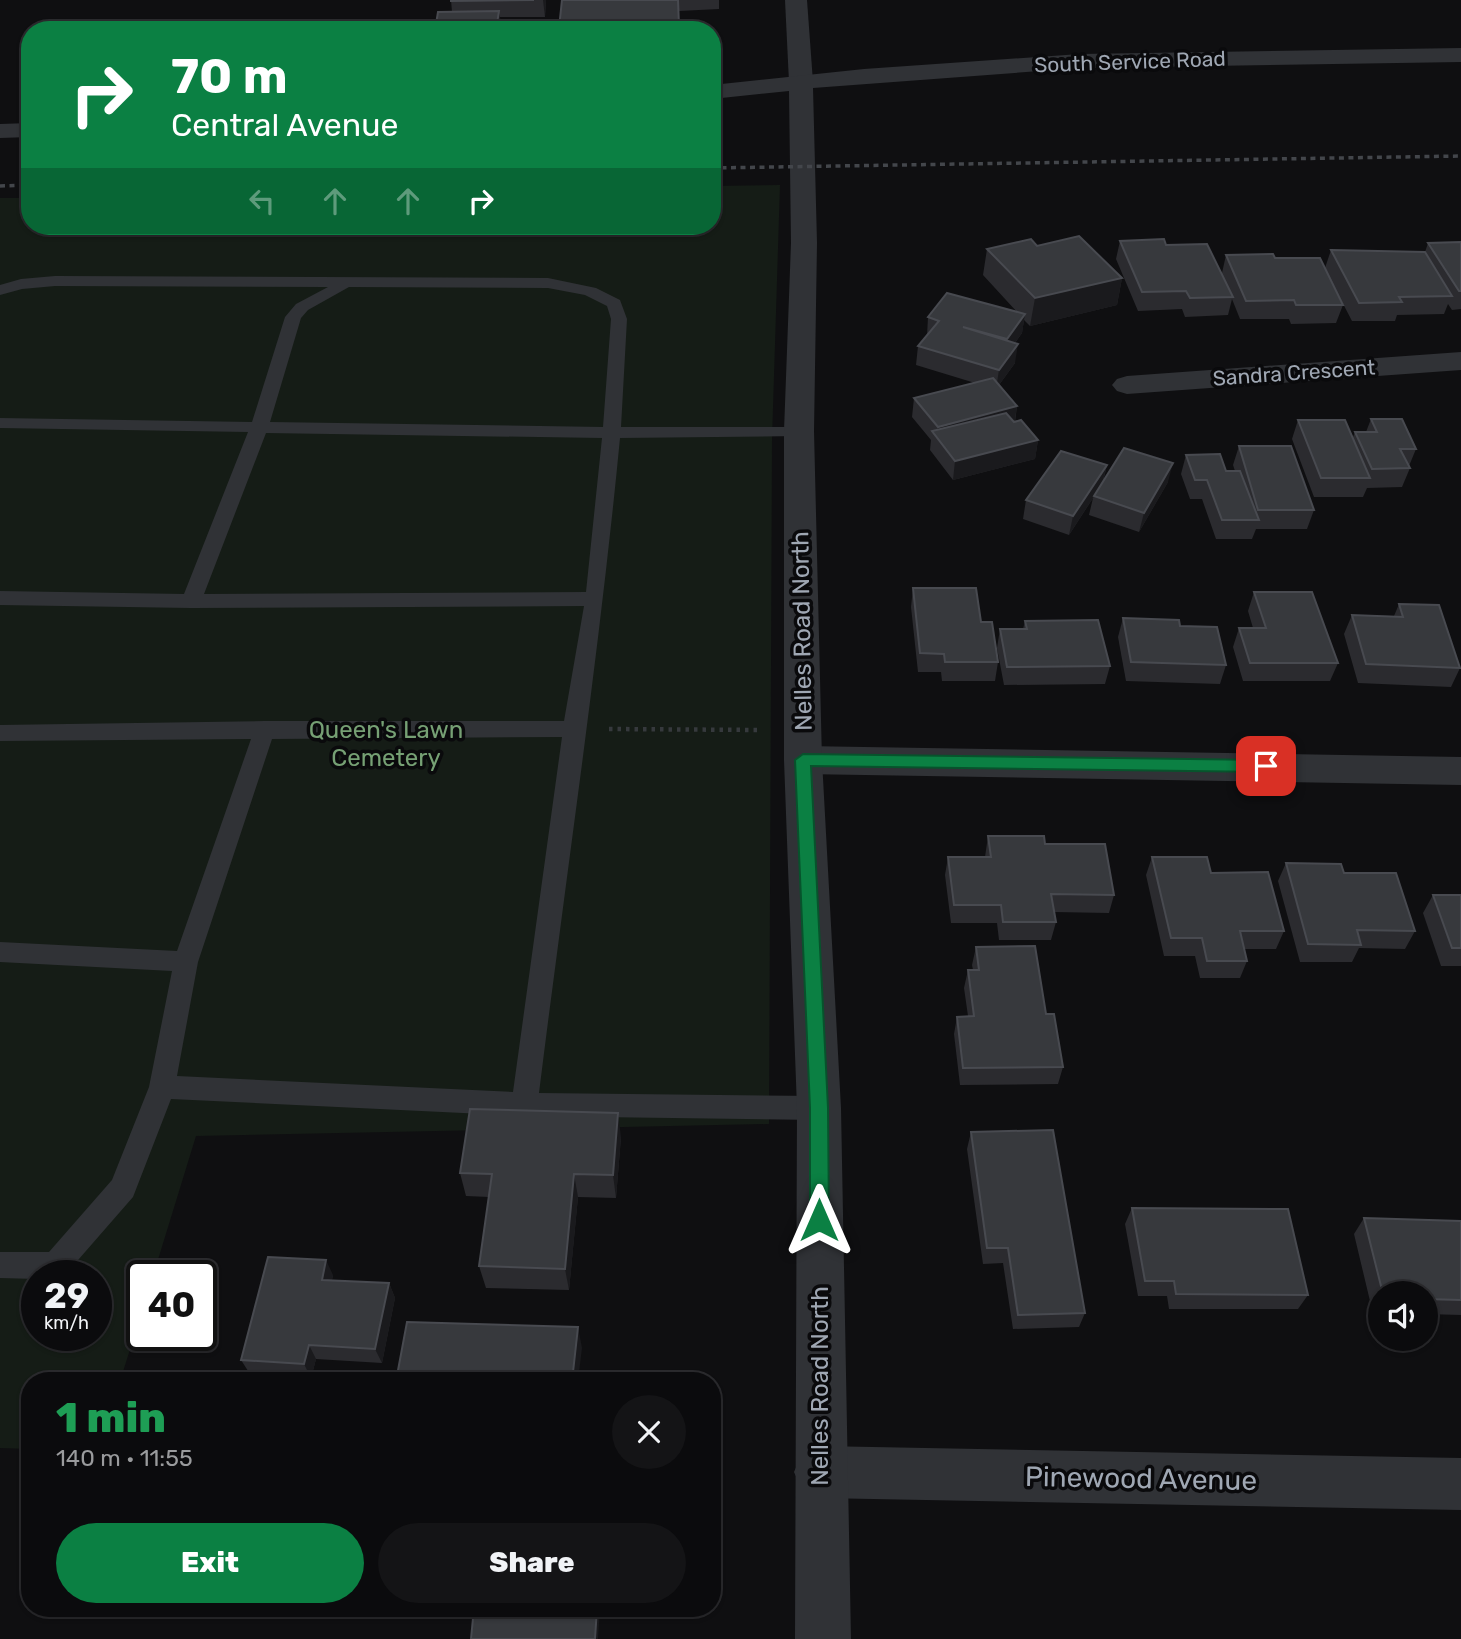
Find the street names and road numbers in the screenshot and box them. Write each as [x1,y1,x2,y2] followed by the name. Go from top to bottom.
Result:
[1034,46,1226,77] street label: South Service Road
[1212,354,1376,391] street label: Sandra Crescent
[786,531,818,731] street label: Nelles Road North
[806,1286,834,1486] street label: Nelles Road North
[1025,1460,1257,1497] street label: Pinewood Avenue

